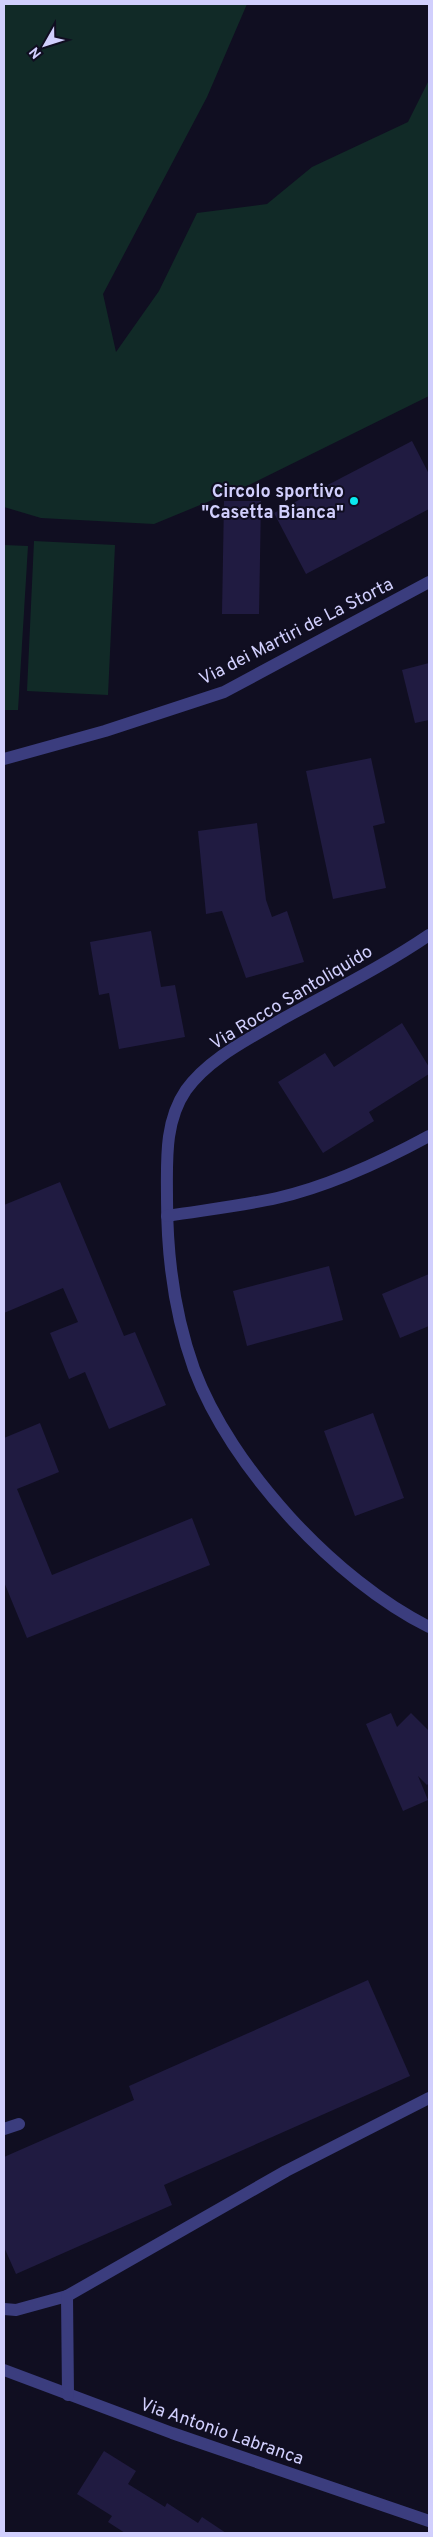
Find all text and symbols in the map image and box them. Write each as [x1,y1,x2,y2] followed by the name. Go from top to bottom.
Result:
[20,20,70,70] north arrow
[26,43,46,61] text: N
[201,481,344,525] place label: Circolo sportivo "Casetta Bianca"
[348,495,360,507] marker: Circolo sportivo "Casetta Bianca"
[196,573,398,691] street label: Via dei Martiri de La Storta
[206,941,377,1056] street label: Via Rocco Santoliquido
[137,2394,306,2471] street label: Via Antonio Labranca

